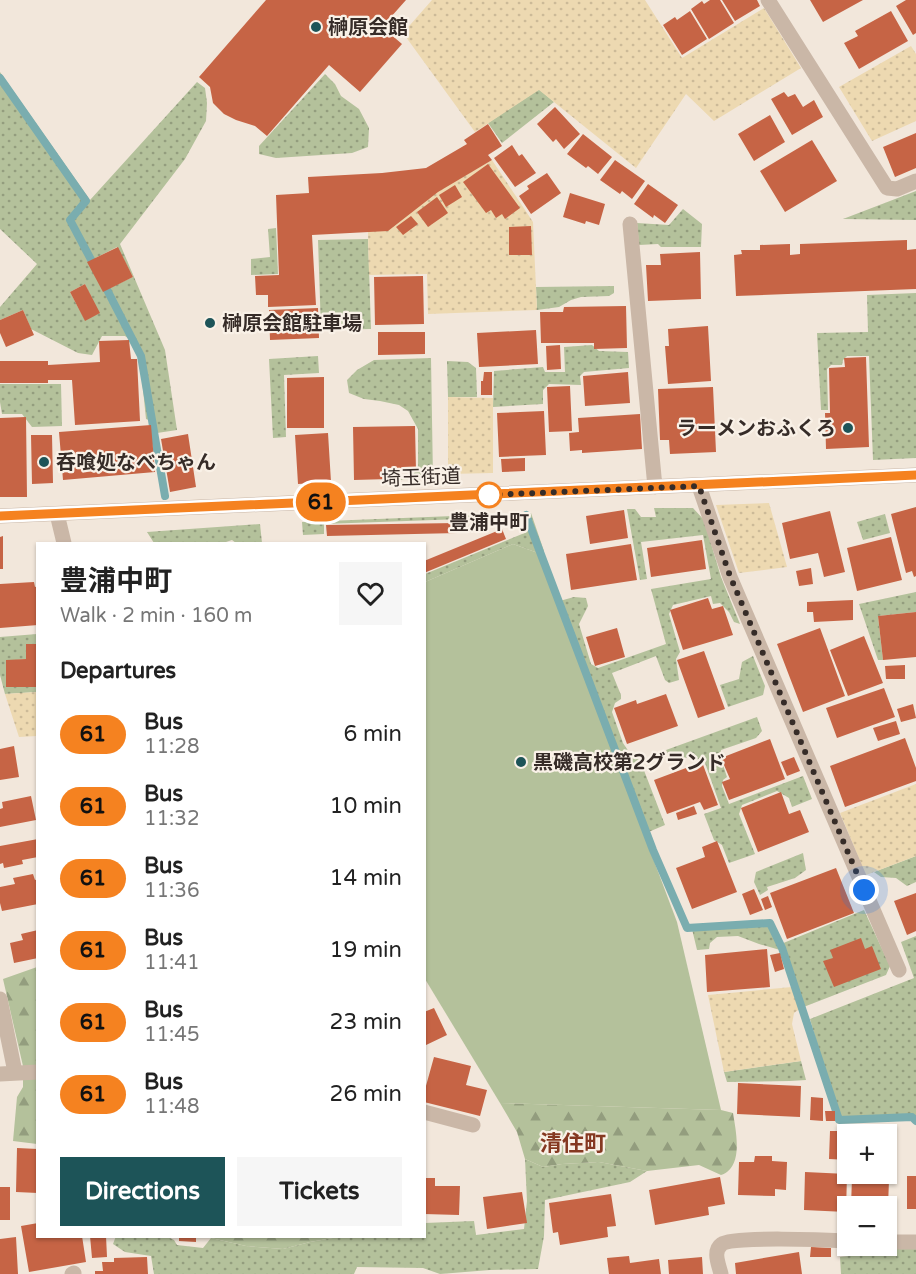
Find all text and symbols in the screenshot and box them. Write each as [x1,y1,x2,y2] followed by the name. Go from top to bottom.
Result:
[328,16,408,40] place label: 榊原会館
[309,20,323,34] marker: 榊原会館
[222,312,362,336] place label: 榊原会館駐車場
[203,316,217,330] marker: 榊原会館駐車場
[677,417,836,441] place label: ラーメンおふくろ
[841,421,855,435] marker: ラーメンおふくろ
[56,451,216,475] place label: 呑喰処なべちゃん
[37,455,51,469] marker: 呑喰処なべちゃん
[381,465,461,491] street label: 埼玉街道
[294,482,348,522] line badge: 61
[476,482,502,508] marker: 豊浦中町
[308,490,334,515] text: 61
[449,511,529,535] place label: 豊浦中町
[339,562,402,625] button: heart
[60,564,172,598] text: 豊浦中町
[60,604,252,628] text: Walk · 2 min · 160 m
[60,658,176,684] text: Departures
[144,709,183,735] text: Bus
[343,721,402,747] text: 6 min
[80,722,106,747] text: 61
[144,735,199,759] text: 11:28
[533,751,726,775] place label: 黒磯高校第2グランド
[514,755,528,769] marker: 黒磯高校第2グランド
[144,781,183,807] text: Bus
[330,793,402,819] text: 10 min
[80,794,106,819] text: 61
[144,807,199,831] text: 11:32
[144,853,183,879] text: Bus
[330,865,402,891] text: 14 min
[80,866,106,891] text: 61
[849,875,879,905] your location
[144,879,199,903] text: 11:36
[144,925,183,951] text: Bus
[330,937,402,963] text: 19 min
[80,938,106,963] text: 61
[144,951,199,975] text: 11:41
[144,997,183,1023] text: Bus
[330,1009,402,1035] text: 23 min
[80,1010,106,1035] text: 61
[144,1023,199,1047] text: 11:45
[144,1069,183,1095] text: Bus
[330,1081,402,1107] text: 26 min
[80,1082,106,1107] text: 61
[144,1095,199,1119] text: 11:48
[837,1124,897,1256] map controls
[837,1124,897,1184] button: +
[540,1131,606,1157] district label: 清住町
[60,1157,225,1226] button: Directions
[237,1157,402,1226] button: Tickets
[837,1196,897,1256] button: −

